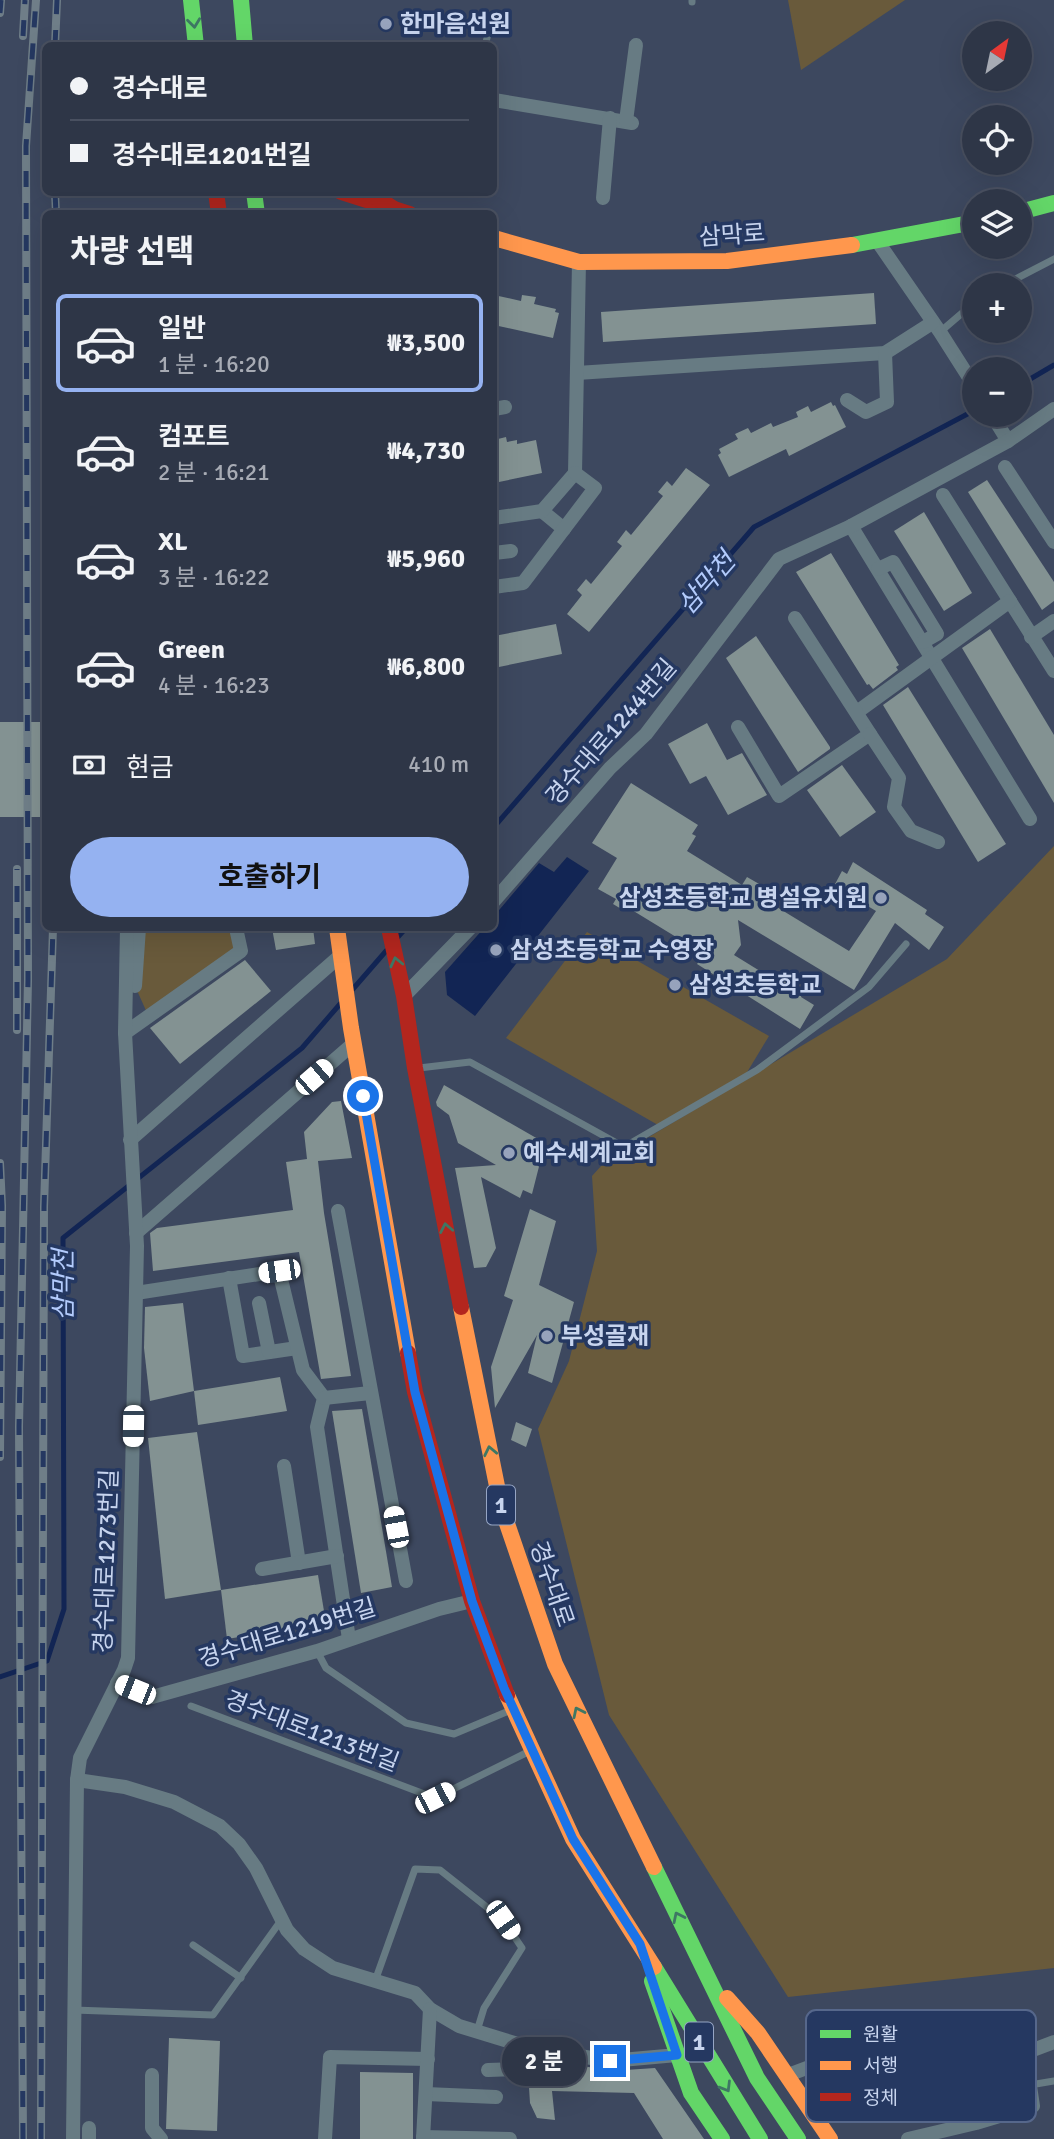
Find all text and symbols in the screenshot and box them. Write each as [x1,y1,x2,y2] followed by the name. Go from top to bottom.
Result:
[400,9,510,39] place label: 한마음선원
[378,16,394,32] marker: 한마음선원
[186,17,201,29] one-way arrow
[962,21,1032,91] north arrow
[962,21,1032,427] map controls
[112,73,208,105] text: 경수대로
[962,105,1032,175] button: locate
[112,140,312,172] text: 경수대로1201번길
[962,189,1032,259] button: layers
[698,218,766,252] street label: 삼막로
[70,232,195,271] text: 차량 선택
[962,273,1032,343] button: +
[74,312,137,375] icon: car
[158,313,206,345] text: 일반
[387,327,465,359] text: ₩3,500
[158,350,270,379] text: 1 분 · 16:20
[962,357,1032,427] button: −
[74,420,137,483] icon: car
[158,421,230,453] text: 컴포트
[387,435,465,467] text: ₩4,730
[158,458,270,487] text: 2 분 · 16:21
[158,526,188,558] text: XL
[74,528,137,591] icon: car
[387,543,465,575] text: ₩5,960
[671,544,744,621] water label: 삼막천
[158,563,270,592] text: 3 분 · 16:22
[158,634,225,666] text: Green
[74,636,137,699] icon: car
[387,651,465,683] text: ₩6,800
[539,653,683,811] street label: 경수대로1244번길
[158,671,270,700] text: 4 분 · 16:23
[70,746,108,784] icon: cash
[408,750,469,779] text: 410 m
[126,752,174,784] text: 현금
[70,837,469,917] button: 호출하기
[619,883,867,913] place label: 삼성초등학교 병설유치원
[873,890,889,906] marker: 삼성초등학교 병설유치원
[510,935,714,965] place label: 삼성초등학교 수영장
[488,942,504,958] marker: 삼성초등학교 수영장
[390,956,405,968] one-way arrow
[689,970,821,1000] place label: 삼성초등학교
[667,977,683,993] marker: 삼성초등학교
[292,1055,337,1099] car
[347,1080,379,1112] route start
[523,1138,655,1168] place label: 예수세계교회
[501,1145,517,1161] marker: 예수세계교회
[439,1222,454,1234] one-way arrow
[48,1246,80,1321] water label: 삼막천
[257,1258,302,1284] car
[561,1321,649,1351] place label: 부성골재
[539,1328,555,1344] marker: 부성골재
[123,1405,144,1447] car
[483,1445,498,1457] one-way arrow
[88,1468,124,1654] street label: 경수대로1273번길
[487,1486,515,1524] road number: 1
[382,1504,411,1550] car
[523,1537,581,1631] street label: 경수대로
[194,1592,380,1674] street label: 경수대로1219번길
[112,1672,159,1708] car
[221,1684,403,1778] street label: 경수대로1213번길
[573,1707,587,1719] one-way arrow
[412,1779,459,1817] car
[483,1897,524,1943] car
[673,1912,687,1924] one-way arrow
[806,2010,1036,2122] legend
[685,2022,713,2062] road number: 1
[863,2023,898,2047] text: 원활
[502,2036,586,2086] callout: 2 분
[594,2045,626,2077] route end
[525,2047,563,2076] text: 2 분
[863,2054,898,2078] text: 서행
[717,2079,730,2092] one-way arrow
[863,2086,898,2110] text: 정체

